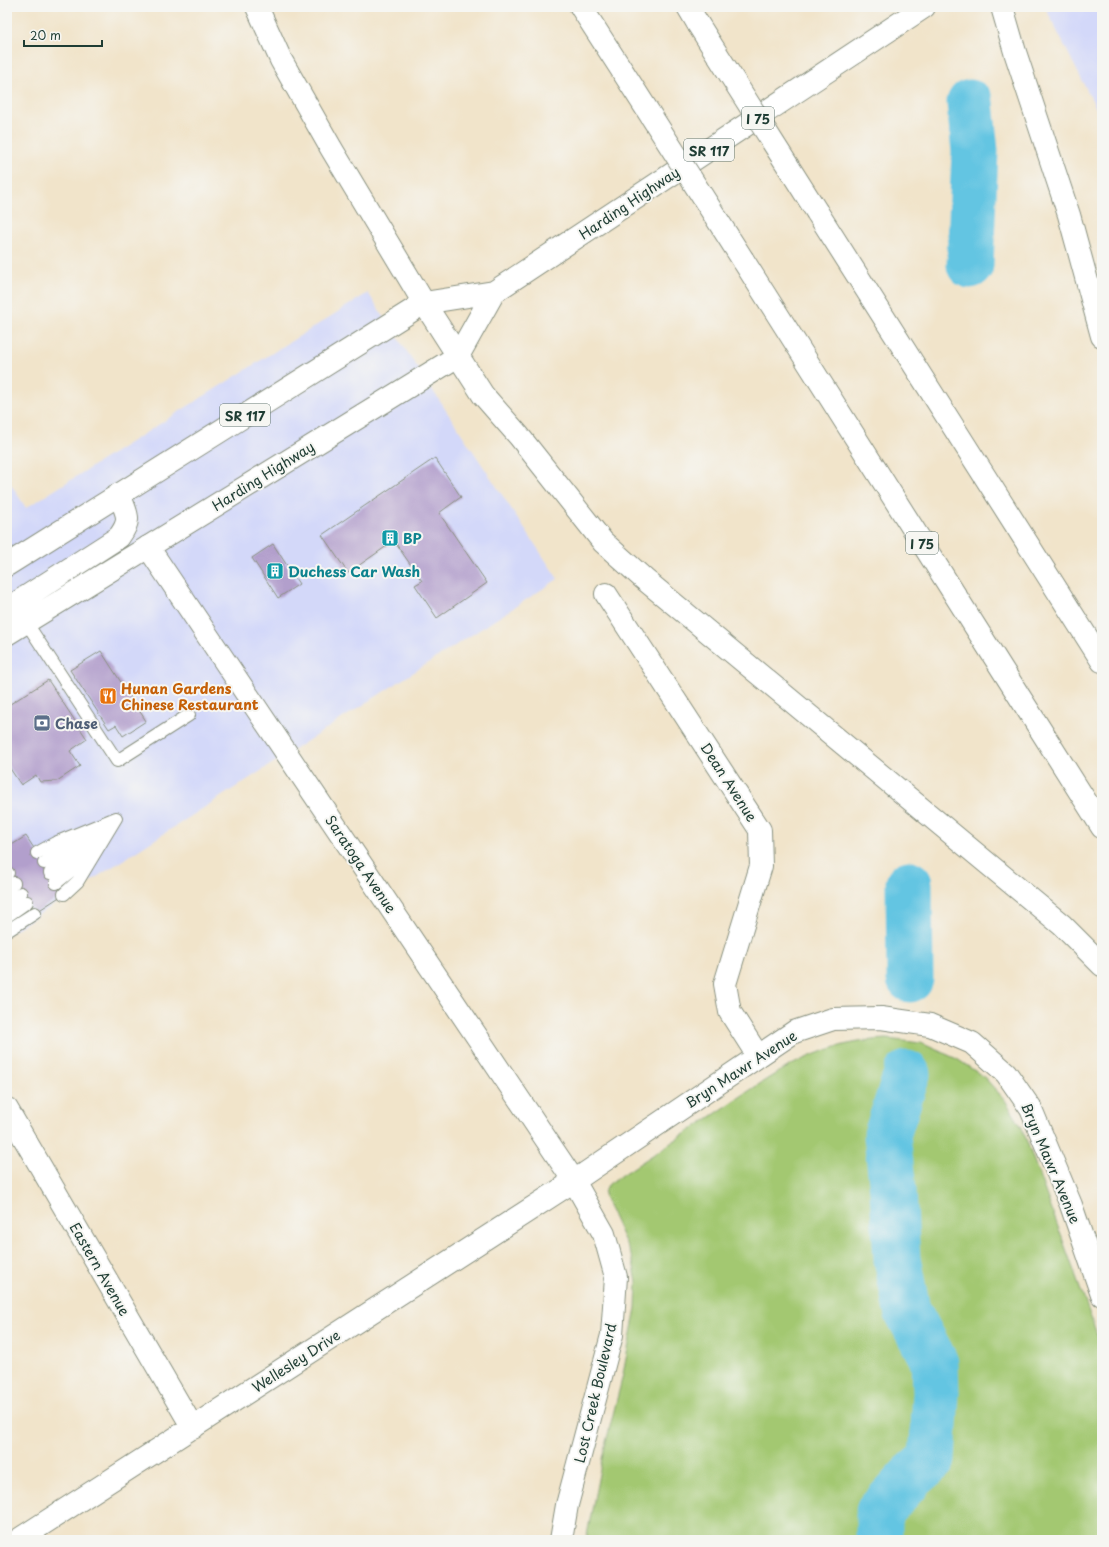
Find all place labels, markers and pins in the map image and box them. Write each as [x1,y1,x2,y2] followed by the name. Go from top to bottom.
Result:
[380,528,400,548] building icon: BP
[403,528,422,549] place label: BP
[265,561,285,581] building icon: Duchess Car Wash
[288,561,420,582] place label: Duchess Car Wash
[121,678,259,715] place label: Hunan Gardens Chinese Restaurant
[98,686,118,706] restaurant icon: Hunan Gardens Chinese Restaurant
[32,713,52,733] bank icon: Chase
[55,713,98,734] place label: Chase

